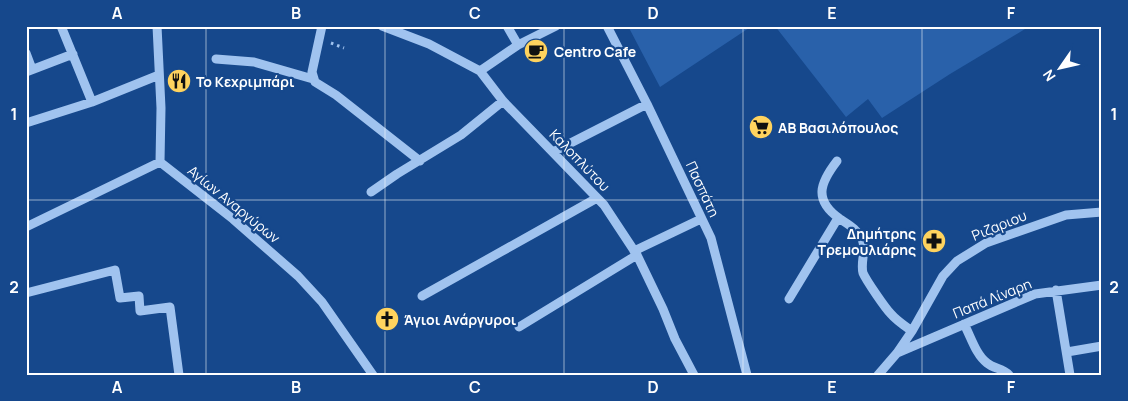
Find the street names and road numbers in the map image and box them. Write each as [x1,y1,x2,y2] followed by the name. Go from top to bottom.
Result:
[546,125,614,195] street label: Καλοπλύτου
[682,158,724,220] street label: Πασπάτη
[184,161,284,247] street label: Αγίων Αναργύρων
[969,205,1029,245] street label: Ριζαριου
[950,274,1034,322] street label: Παπά Λίναρη

